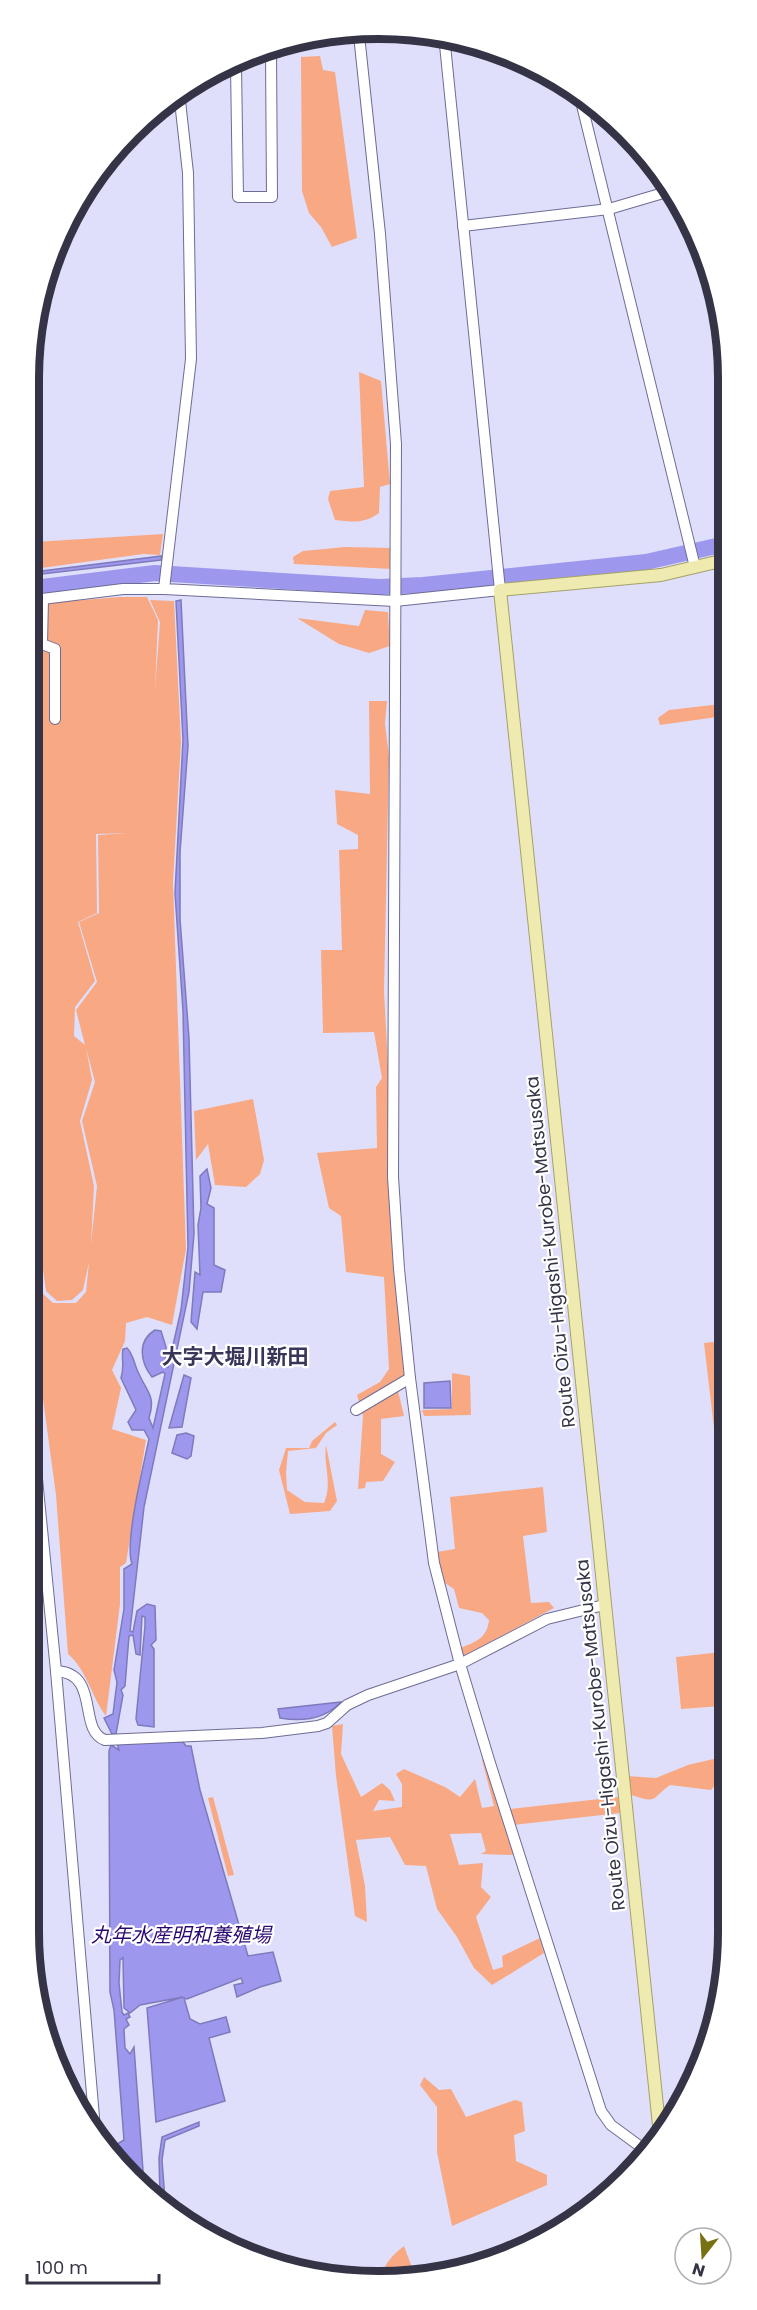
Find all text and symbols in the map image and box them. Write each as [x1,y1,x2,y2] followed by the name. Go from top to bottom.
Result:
[519,1075,581,1429] street label: Route Oizu-Higashi-Kurobe-Matsusaka
[162,1342,309,1371] district label: 大字大堀川新田
[569,1558,631,1912] street label: Route Oizu-Higashi-Kurobe-Matsusaka
[91,1921,273,1949] water label: 丸年水産明和養殖場
[673,2226,733,2286] north arrow
[27,2247,159,2285] scale bar
[36,2255,88,2280] text: 100 m
[690,2257,708,2283] text: N

